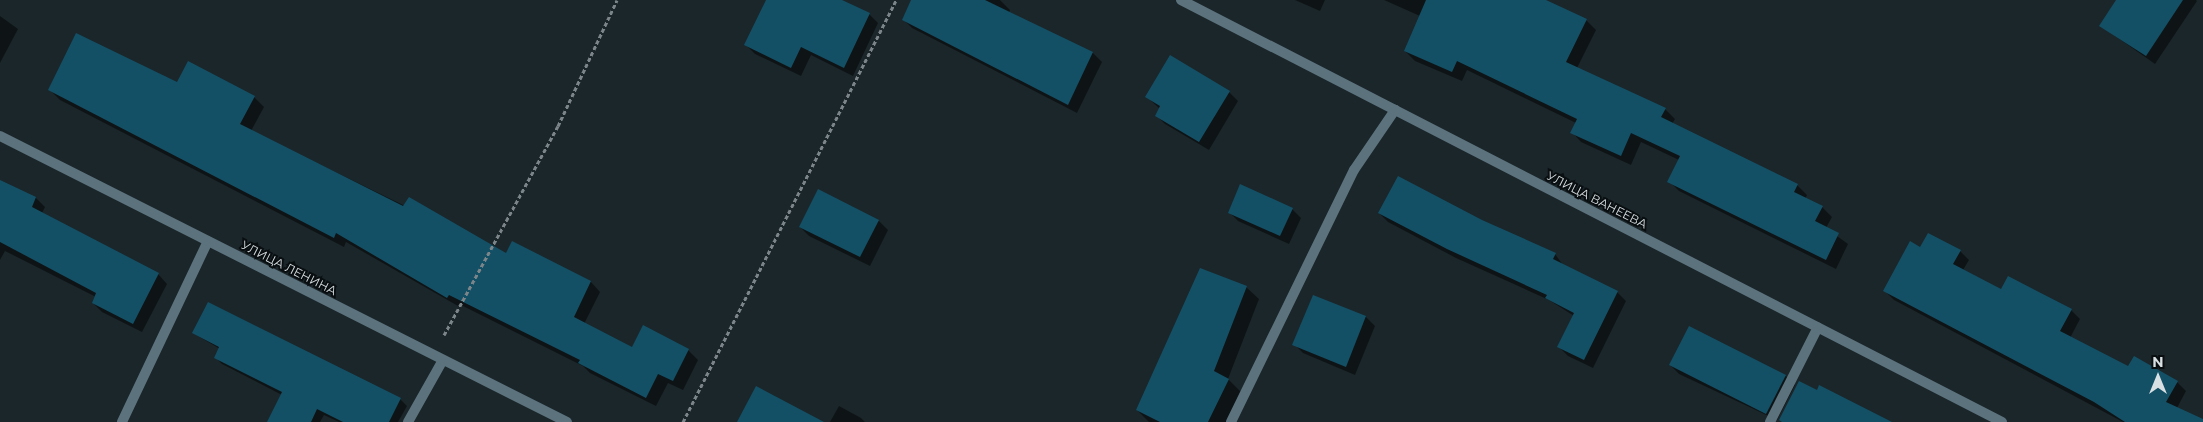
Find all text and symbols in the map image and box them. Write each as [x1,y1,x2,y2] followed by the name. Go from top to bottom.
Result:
[1544,168,1650,232] street label: УЛИЦА ВАНЕЕВА
[239,238,339,298] street label: УЛИЦА ЛЕНИНА
[2133,352,2183,402] north arrow
[2152,353,2164,371] text: N

